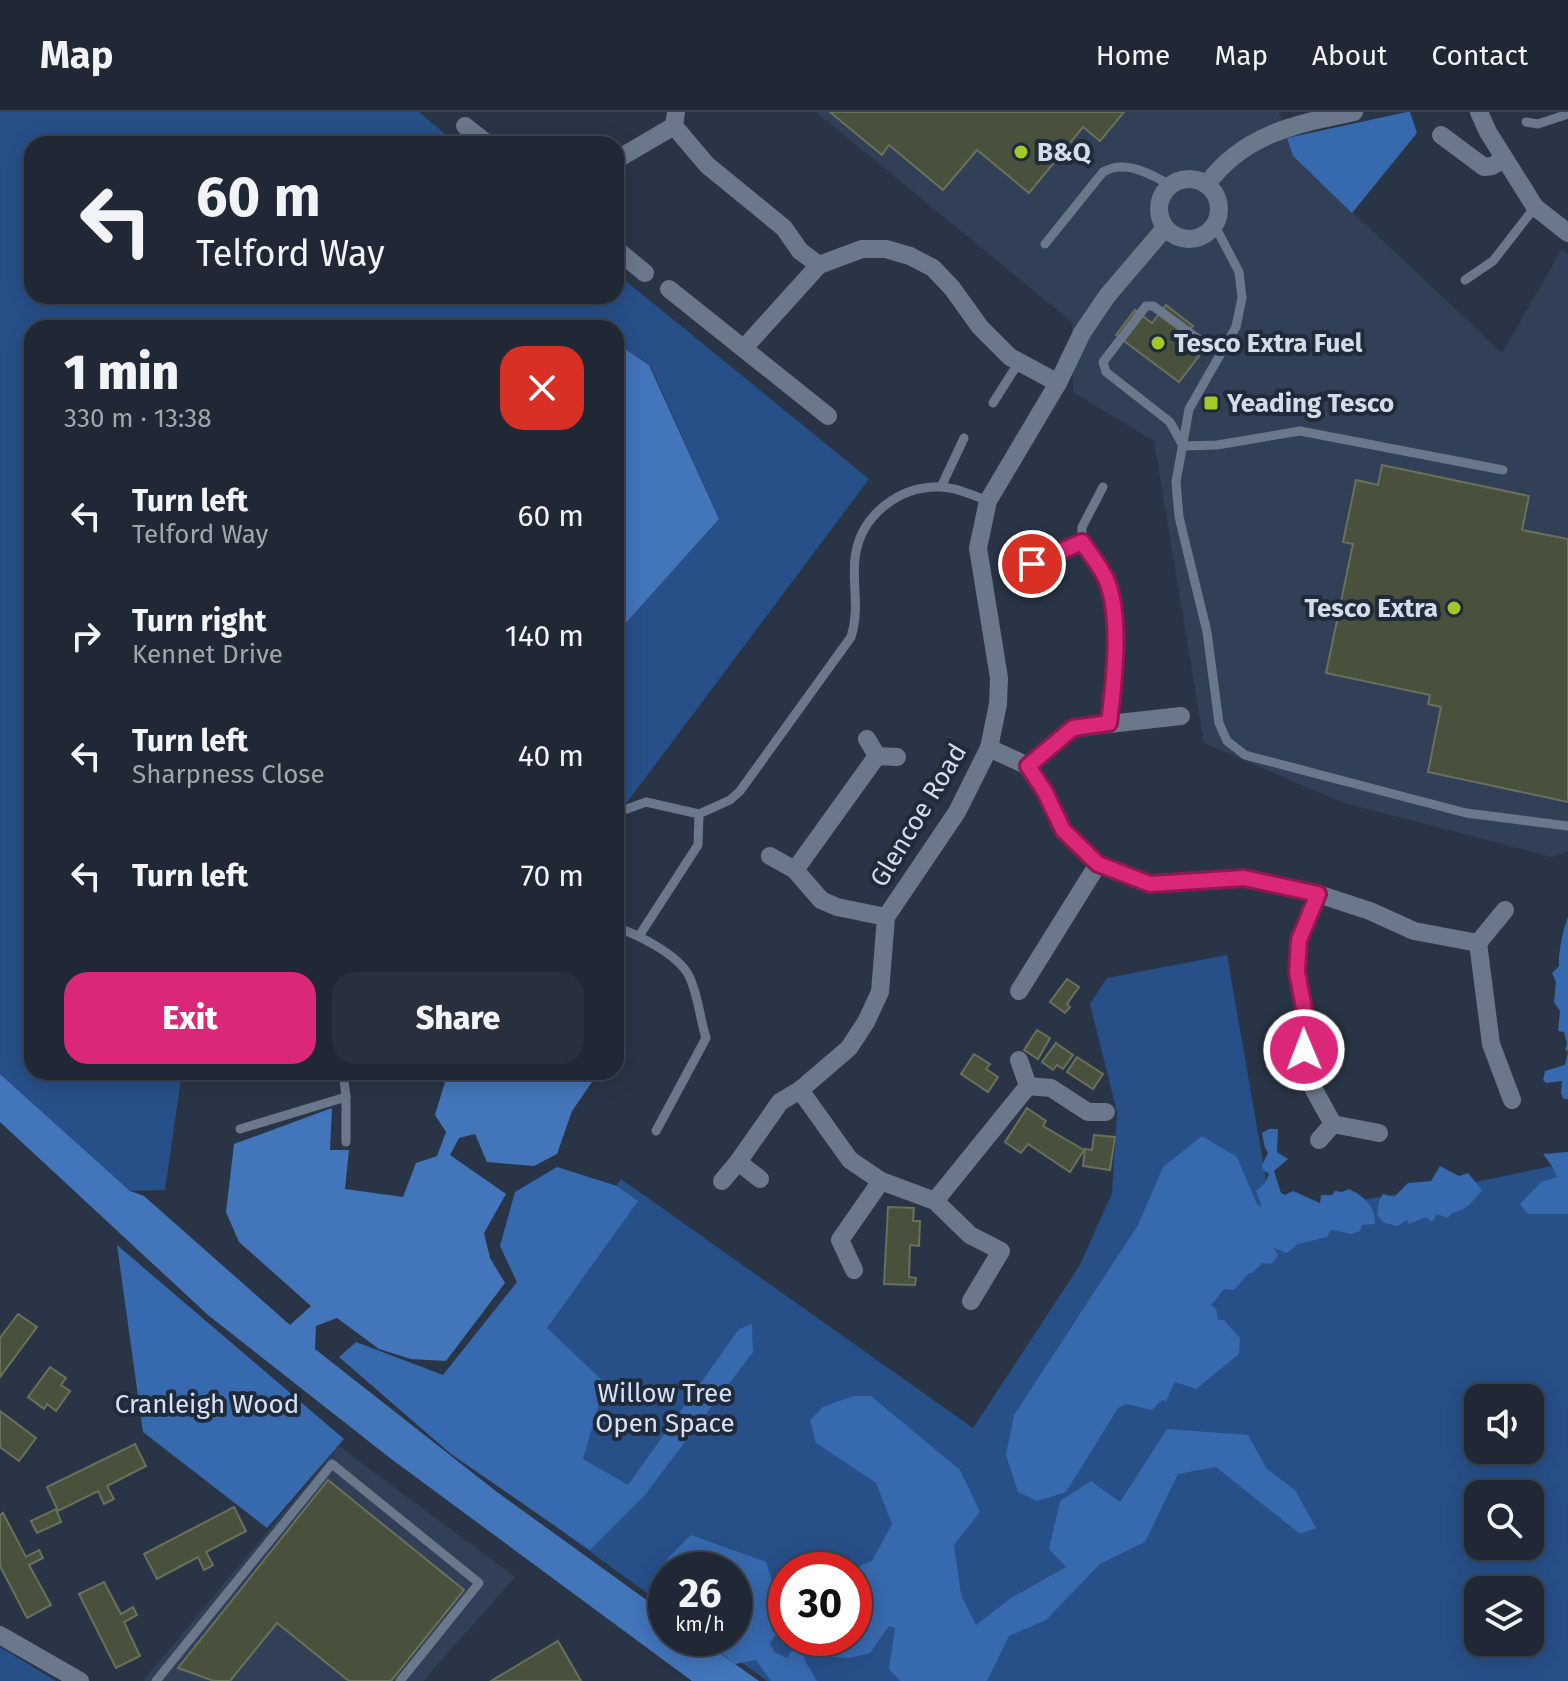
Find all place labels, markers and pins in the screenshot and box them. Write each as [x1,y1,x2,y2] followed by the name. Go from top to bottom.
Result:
[1037,137,1092,168] place label: B&Q
[1012,143,1030,161] marker: B&Q
[1174,328,1363,359] place label: Tesco Extra Fuel
[1149,334,1167,352] marker: Tesco Extra Fuel
[1226,388,1394,419] place label: Yeading Tesco
[1202,394,1220,412] marker: Yeading Tesco
[998,530,1066,598] pin
[1304,593,1438,624] place label: Tesco Extra
[1445,599,1463,617] marker: Tesco Extra

